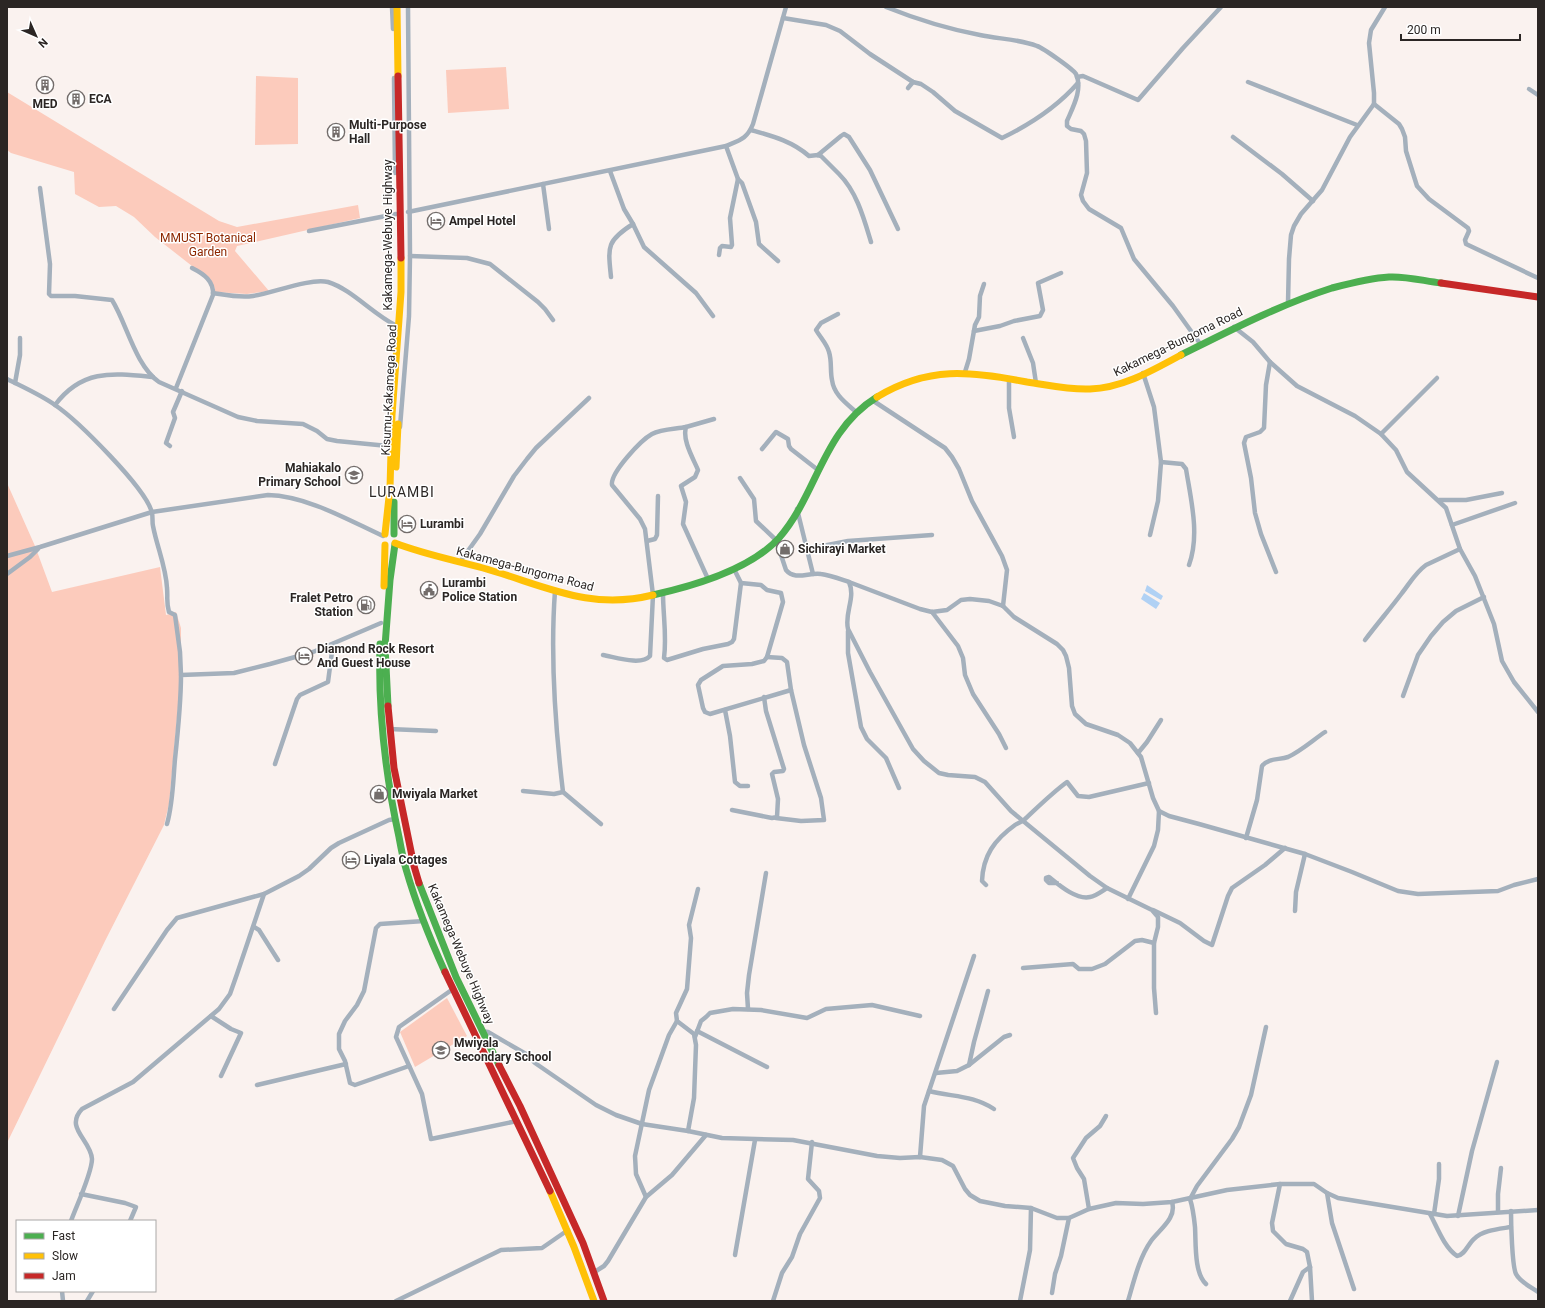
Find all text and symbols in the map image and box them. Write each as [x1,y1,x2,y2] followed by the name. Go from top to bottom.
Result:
[16,16,56,56] north arrow
[1401,16,1520,42] scale bar
[1407,23,1441,37] text: 200 m
[35,35,50,50] text: N
[35,75,55,95] building icon: MED
[66,89,86,109] building icon: ECA
[89,92,113,106] place label: ECA
[32,97,58,111] place label: MED
[349,118,427,146] place label: Multi-Purpose Hall
[326,122,346,142] building icon: Multi-Purpose Hall
[381,159,395,311] street label: Kakamega-Webuye Highway
[426,211,446,231] hotel icon: Ampel Hotel
[449,214,516,228] place label: Ampel Hotel
[160,231,256,259] park label: MMUST Botanical Garden
[1111,305,1245,379] street label: Kakamega-Bungoma Road
[379,324,399,456] street label: Kisumu-Kakamega Road
[258,461,341,489] place label: Mahiakalo Primary School
[344,465,364,485] school or university icon: Mahiakalo Primary School
[369,484,435,500] district label: LURAMBI
[397,514,417,534] hotel icon: Lurambi
[420,517,464,531] place label: Lurambi
[775,539,795,559] shop icon: Sichirayi Market
[798,542,886,556] place label: Sichirayi Market
[455,544,595,594] street label: Kakamega-Bungoma Road
[442,576,517,604] place label: Lurambi Police Station
[419,580,439,600] public building icon: Lurambi Police Station
[290,591,353,619] place label: Fralet Petro Station
[356,595,376,615] fuel station icon: Fralet Petro Station
[317,642,434,670] place label: Diamond Rock Resort And Guest House
[294,646,314,666] hotel icon: Diamond Rock Resort And Guest House
[369,784,389,804] shop icon: Mwiyala Market
[392,787,478,801] place label: Mwiyala Market
[341,850,361,870] hotel icon: Liyala Cottages
[364,853,447,867] place label: Liyala Cottages
[425,882,497,1027] street label: Kakamega-Webuye Highway
[454,1036,551,1064] place label: Mwiyala Secondary School
[431,1040,451,1060] school or university icon: Mwiyala Secondary School
[16,1220,156,1292] legend
[52,1229,75,1243] text: Fast
[52,1249,78,1263] text: Slow
[52,1269,76,1283] text: Jam

